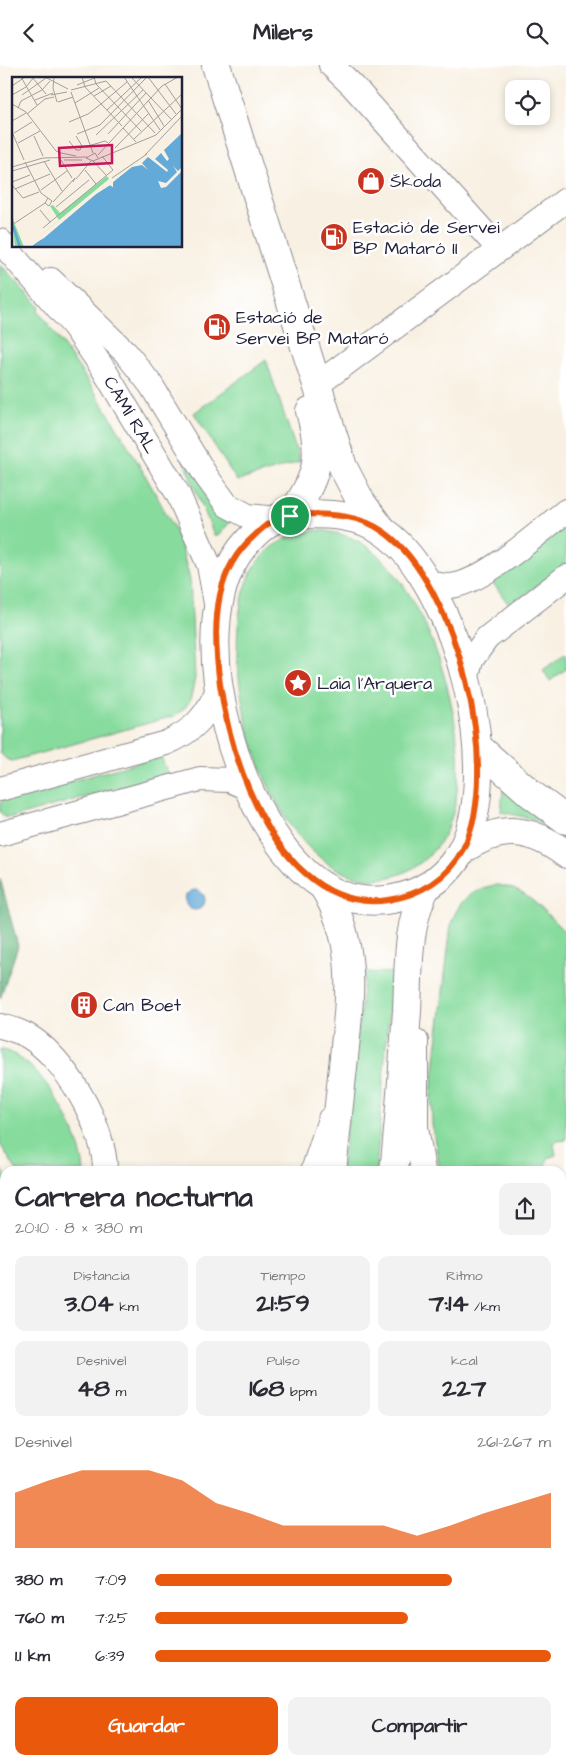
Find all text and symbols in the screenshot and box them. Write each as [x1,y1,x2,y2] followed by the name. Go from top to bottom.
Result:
[253,17,313,48] text: Milers
[15,19,43,47] icon: back
[523,19,551,47] icon: search
[12,77,182,247] inset map
[505,80,550,125] map controls
[505,80,550,125] button: locate
[356,166,386,196] shop icon: Škoda
[390,169,441,194] place label: Škoda
[353,215,500,261] place label: Estació de Servei BP Mataró II
[319,222,349,252] fuel station icon: Estació de Servei BP Mataró II
[236,305,388,351] place label: Estació de Servei BP Mataró
[202,312,232,342] fuel station icon: Estació de Servei BP Mataró
[97,372,163,459] street label: CAMÍ RAL
[269,495,311,537] pin
[276,502,304,530] icon: arrive
[283,668,313,698] place icon: Laia l'Arquera
[317,671,432,696] place label: Laia l'Arquera
[69,990,99,1020] building icon: Can Boet
[103,993,182,1018] place label: Can Boet
[15,1178,253,1217] text: Carrera nocturna
[499,1183,551,1235] button: share
[15,1217,142,1239] text: 20:10 · 8 × 380 m
[74,1266,130,1286] text: Distancia
[261,1266,305,1286] text: Tiempo
[446,1266,483,1286] text: Ritmo
[65,1286,114,1321] text: 3.04
[256,1286,310,1321] text: 21:59
[429,1286,468,1321] text: 7:14
[114,1297,139,1317] text: km
[468,1297,500,1317] text: /km
[77,1351,127,1371] text: Desnivel
[266,1351,300,1371] text: Pulso
[451,1351,478,1371] text: kcal
[77,1371,110,1406] text: 48
[249,1371,284,1406] text: 168
[442,1371,486,1406] text: 227
[110,1382,127,1402] text: m
[284,1382,317,1402] text: bpm
[15,1431,72,1453] text: Desnivel
[477,1431,551,1453] text: 261–267 m
[15,1569,62,1591] text: 380 m
[95,1569,127,1591] text: 7:09
[15,1607,64,1629] text: 760 m
[95,1607,128,1629] text: 7:25
[15,1645,50,1667] text: 1.1 km
[95,1645,125,1667] text: 6:39
[15,1697,278,1755] button: Guardar
[288,1697,551,1755] button: Compartir

